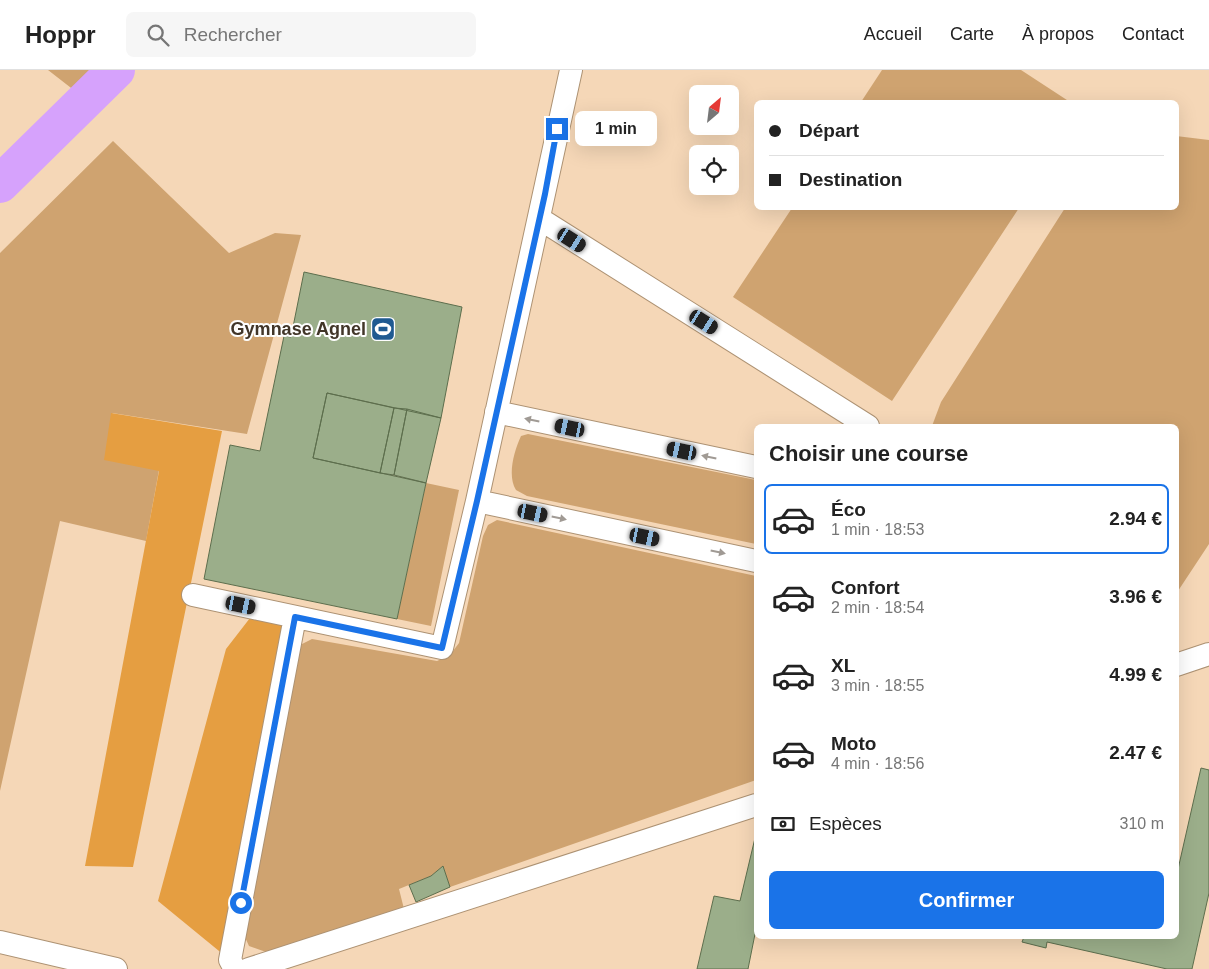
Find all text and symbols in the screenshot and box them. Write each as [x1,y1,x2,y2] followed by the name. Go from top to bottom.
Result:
[126,12,476,57] search box
[25,21,96,48] text: Hoppr
[144,21,172,49] icon: search
[184,24,282,45] text: Rechercher
[864,24,922,44] text: Accueil
[950,24,994,44] text: Carte
[1022,24,1094,44] text: À propos
[1122,24,1184,44] text: Contact
[689,85,739,135] north arrow
[689,85,739,195] map controls
[574,112,657,146] callout: 1 min
[546,118,568,140] route end
[595,120,637,137] text: 1 min
[799,120,859,141] text: Départ
[689,145,739,195] button: locate
[799,169,902,190] text: Destination
[555,226,588,254] car
[687,308,720,336] car
[370,316,396,342] sports icon: Gymnase Agnel
[231,319,366,339] place label: Gymnase Agnel
[524,415,540,423] one-way arrow
[553,418,586,438] car
[665,441,698,461] car
[769,441,968,466] text: Choisir une course
[701,453,716,461] one-way arrow
[771,497,816,542] icon: car
[831,499,866,520] text: Éco
[516,503,549,523] car
[1109,508,1162,529] text: 2.94 €
[552,514,567,522] one-way arrow
[831,521,924,538] text: 1 min · 18:53
[628,527,661,547] car
[711,549,727,557] one-way arrow
[771,575,816,620] icon: car
[831,577,900,598] text: Confort
[1109,586,1162,607] text: 3.96 €
[224,595,257,615] car
[831,599,924,616] text: 2 min · 18:54
[771,653,816,698] icon: car
[831,655,855,676] text: XL
[1109,664,1162,685] text: 4.99 €
[831,677,924,694] text: 3 min · 18:55
[771,731,816,776] icon: car
[831,733,876,754] text: Moto
[1109,742,1162,763] text: 2.47 €
[831,755,924,772] text: 4 min · 18:56
[769,810,797,838] icon: cash
[809,813,882,834] text: Espèces
[1120,815,1164,832] text: 310 m
[769,871,1164,929] button: Confirmer
[230,892,252,914] route start

